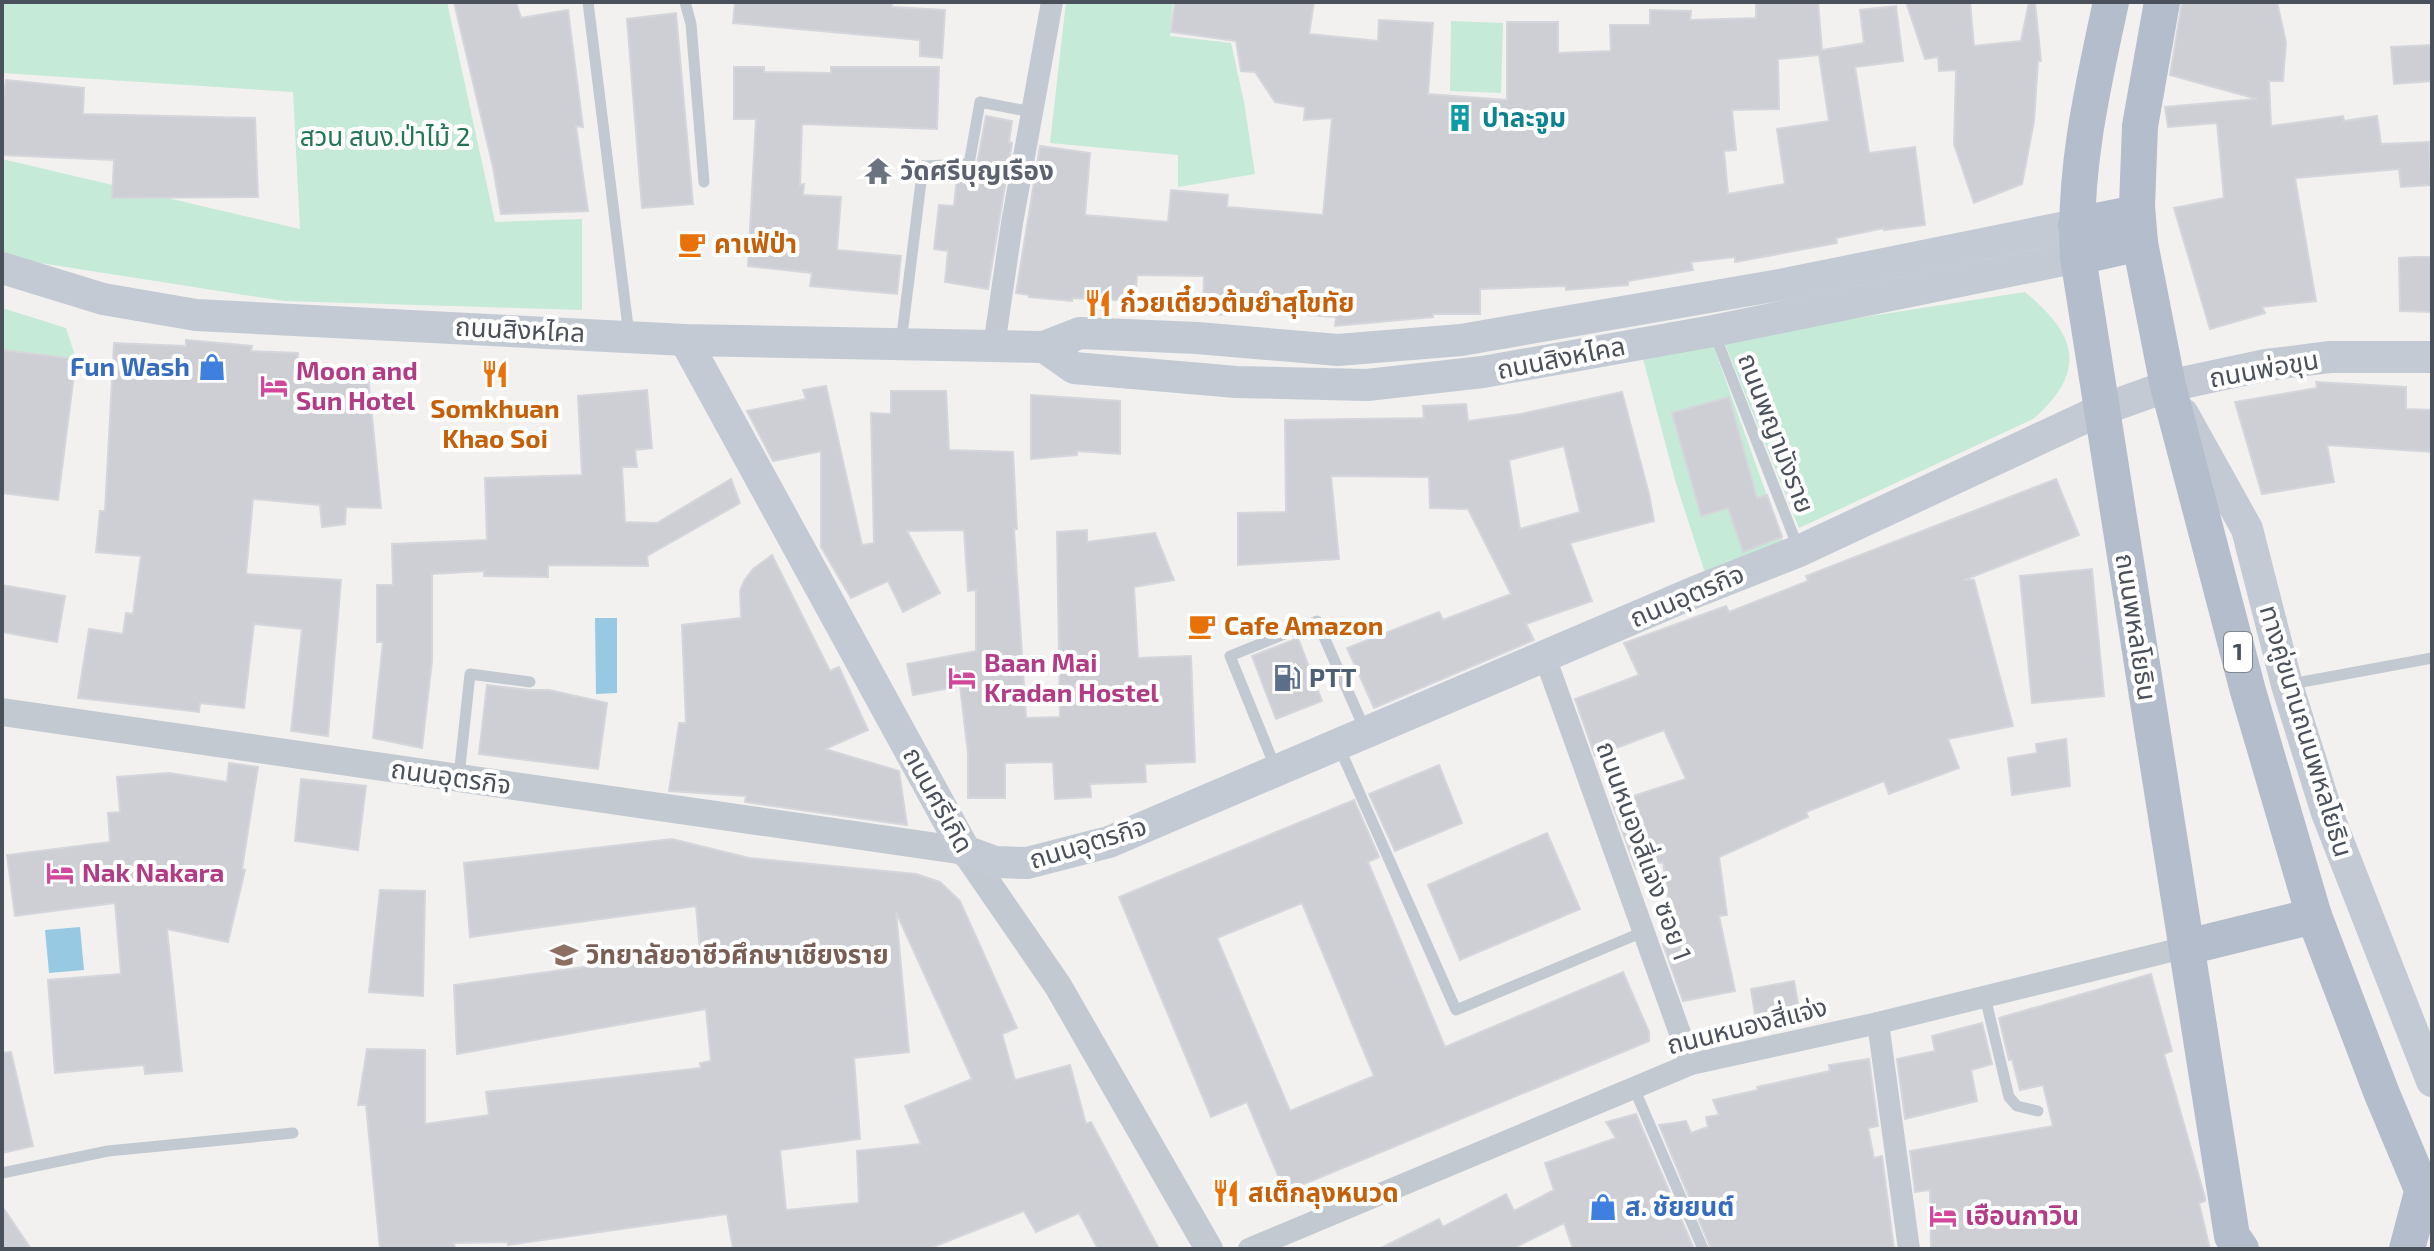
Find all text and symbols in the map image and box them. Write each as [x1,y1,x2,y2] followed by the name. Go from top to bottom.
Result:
[1482,101,1566,134] place label: ปาละจูม
[1445,103,1475,133] building icon: ปาละจูม
[300,120,470,151] park label: สวน สนง.ป่าไม้ 2
[900,154,1054,187] place label: วัดศรีบุญเรือง
[863,156,893,186] temple icon: วัดศรีบุญเรือง
[714,227,797,258] place label: คาเฟ่ป่า
[677,229,707,259] cafe icon: คาเฟ่ป่า
[1120,285,1354,319] place label: ก๋วยเตี๋ยวต้มยำสุโขทัย
[1083,288,1113,318] restaurant icon: ก๋วยเตี๋ยวต้มยำสุโขทัย
[454,310,586,347] street label: ถนนสิงหไคล
[1494,329,1628,384] street label: ถนนสิงหไคล
[2207,343,2321,394] street label: ถนนพ่อขุน
[1733,348,1822,517] street label: ถนนพญามังราย
[70,350,190,381] place label: Fun Wash
[197,352,227,382] shop icon: Fun Wash
[296,354,418,415] place label: Moon and Sun Hotel
[480,359,510,389] restaurant icon: Somkhuan Khao Soi
[259,371,289,401] hotel icon: Moon and Sun Hotel
[430,392,560,453] place label: Somkhuan Khao Soi
[2111,551,2164,703] street label: ถนนพหลโยธิน
[1625,557,1749,634] street label: ถนนอุตรกิจ
[2252,601,2360,861] street label: ทางคู่ขนานถนนพหลโยธิน
[1224,609,1383,640] place label: Cafe Amazon
[1187,611,1217,641] cafe icon: Cafe Amazon
[2224,632,2252,672] road number: 1
[984,646,1159,707] place label: Baan Mai Kradan Hostel
[1309,661,1357,692] place label: PTT
[947,663,977,693] hotel icon: Baan Mai Kradan Hostel
[1272,663,1302,693] fuel station icon: PTT
[1591,736,1700,964] street label: ถนนหนองสี่แจ่ง ซอย 1
[898,741,981,857] street label: ถนนศรีเกิด
[389,752,513,801] street label: ถนนอุตรกิจ
[1025,809,1151,876] street label: ถนนอุตรกิจ
[82,856,224,887] place label: Nak Nakara
[45,858,75,888] hotel icon: Nak Nakara
[586,938,889,969] place label: วิทยาลัยอาชีวศึกษาเชียงราย
[549,940,579,970] school or university icon: วิทยาลัยอาชีวศึกษาเชียงราย
[1663,989,1830,1059] street label: ถนนหนองสี่แจ่ง
[1248,1176,1399,1209] place label: สเต็กลุงหนวด
[1211,1178,1241,1208] restaurant icon: สเต็กลุงหนวด
[1625,1190,1734,1221] place label: ส. ชัยยนต์
[1588,1192,1618,1222] shop icon: ส. ชัยยนต์
[1965,1199,2079,1230] place label: เฮือนกาวิน
[1928,1201,1958,1231] hotel icon: เฮือนกาวิน

